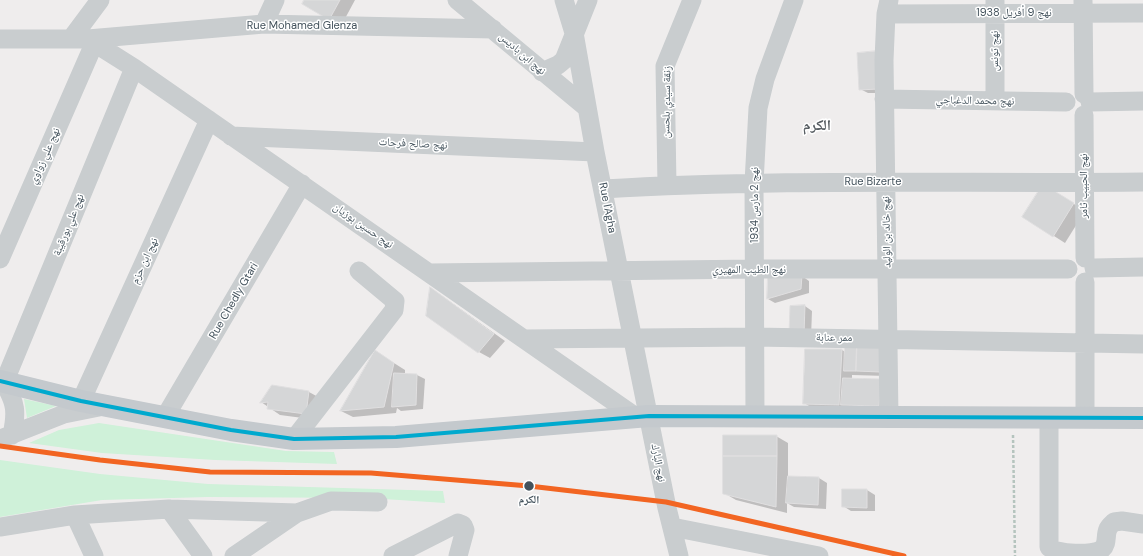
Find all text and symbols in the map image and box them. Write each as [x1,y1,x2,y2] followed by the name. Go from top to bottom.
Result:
[976,6,1052,20] street label: نهج 9 أفريل 1938
[247,19,357,33] street label: Rue Mohamed Glenza
[496,30,548,78] street label: نهج ابن باديس
[988,31,1002,71] street label: نهج تونس
[660,66,674,138] street label: زنقة سيدي بلحسن
[936,94,1014,108] street label: نهج محمد الدغباجي
[803,117,831,135] district label: الكرم
[27,126,63,186] street label: نهج علي زواوي
[378,136,448,152] street label: نهج صالح فرحات
[1077,154,1091,218] street label: نهج الحبيب ثامر
[748,167,762,243] street label: نهج 2 مارس 1934
[844,175,902,189] street label: Rue Bizerte
[596,182,618,234] street label: Rue l'Agha
[51,192,87,258] street label: نهج علي بورقيبة
[880,196,894,268] street label: نهج خالد بن الوليد
[330,200,396,252] street label: نهج حسين بوزيان
[129,236,161,286] street label: نهج ابن حزم
[207,260,261,342] street label: Rue Chedly Gtari
[712,263,786,277] street label: نهج الطيب المهيري
[816,331,852,345] street label: ممر عنابة
[648,443,668,483] street label: نهج البارك
[522,479,536,493] marker: الكرم
[519,493,539,507] place label: الكرم

